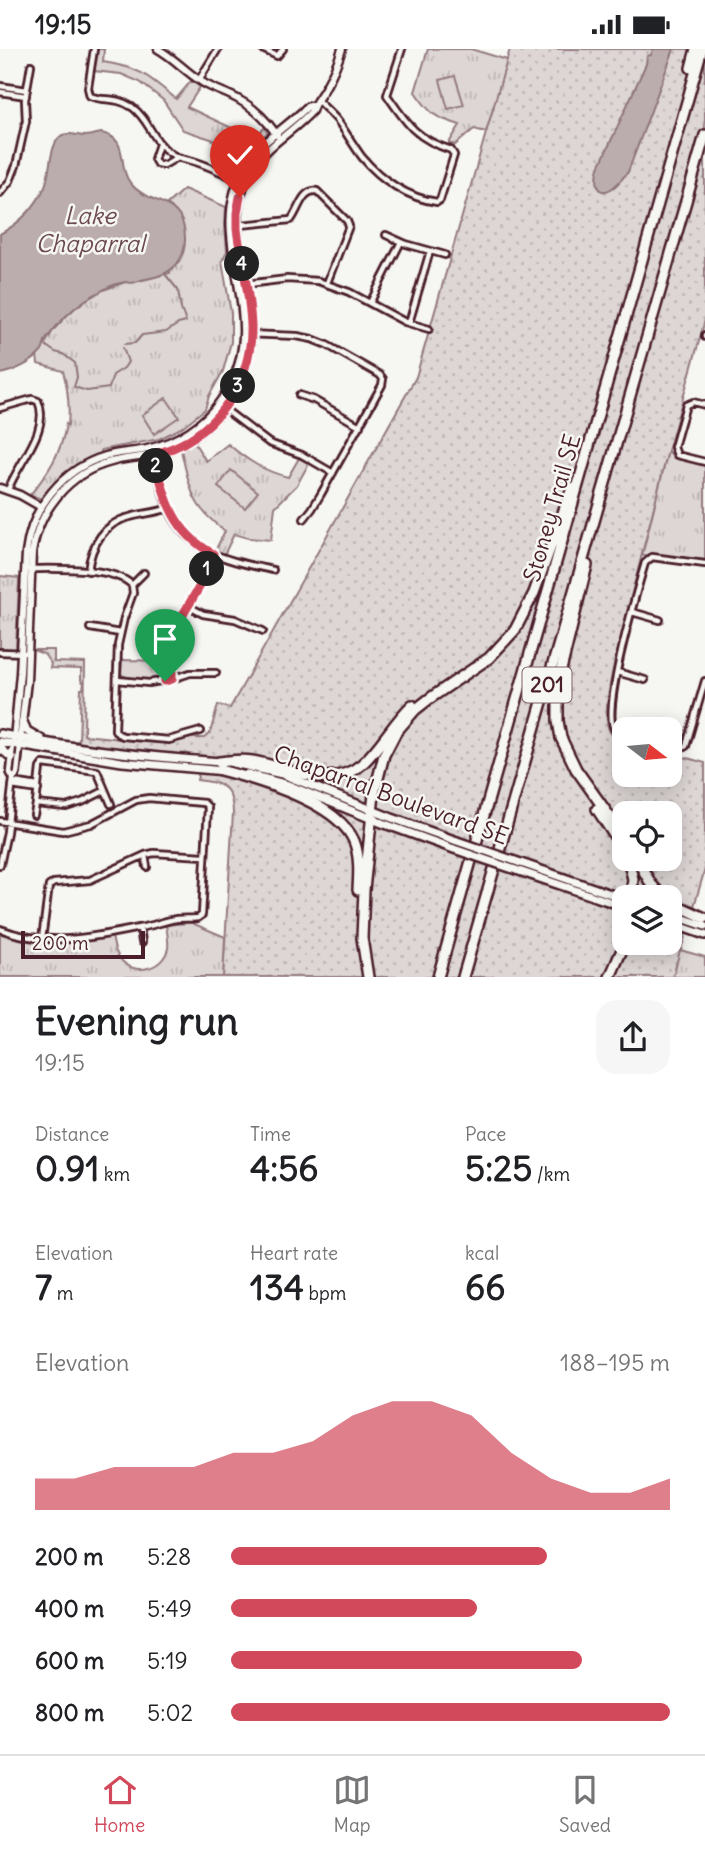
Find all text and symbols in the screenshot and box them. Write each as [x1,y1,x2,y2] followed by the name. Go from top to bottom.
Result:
[35,8,91,41] text: 19:15
[210,125,270,197] pin
[221,136,259,174] icon: check
[35,200,148,258] water label: Lake Chaparral
[224,247,260,281] pin: 4
[236,251,247,275] text: 4
[220,369,256,403] pin: 3
[232,373,243,397] text: 3
[517,431,586,585] street label: Stoney Trail SE
[138,449,174,483] pin: 2
[150,453,161,477] text: 2
[190,552,224,587] pin: 1
[203,556,210,580] text: 1
[135,609,195,681] pin
[146,620,184,658] icon: arrive
[522,667,572,703] road number: 201
[612,717,682,787] north arrow
[612,717,682,955] map controls
[270,739,512,851] street label: Chaparral Boulevard SE
[612,801,682,871] button: locate
[612,885,682,955] button: layers
[21,928,145,960] scale bar
[32,931,89,955] text: 200 m
[35,998,238,1045] text: Evening run
[596,1000,670,1074] button: share
[35,1048,85,1077] text: 19:15
[35,1122,109,1146] text: Distance
[250,1122,291,1146] text: Time
[465,1122,506,1146] text: Pace
[35,1146,99,1190] text: 0.91
[250,1146,318,1190] text: 4:56
[465,1146,532,1190] text: 5:25
[99,1162,130,1186] text: km
[532,1162,570,1186] text: /km
[35,1241,113,1265] text: Elevation
[250,1241,338,1265] text: Heart rate
[465,1241,499,1265] text: kcal
[35,1265,52,1309] text: 7
[250,1265,304,1309] text: 134
[465,1265,505,1309] text: 66
[52,1281,73,1305] text: m
[304,1281,347,1305] text: bpm
[35,1348,129,1377] text: Elevation
[560,1348,670,1377] text: 188–195 m
[35,1542,104,1571] text: 200 m
[147,1542,191,1571] text: 5:28
[35,1594,104,1623] text: 400 m
[147,1594,192,1623] text: 5:49
[35,1646,104,1675] text: 600 m
[147,1646,188,1675] text: 5:19
[35,1698,104,1727] text: 800 m
[147,1698,193,1727] text: 5:02
[94,1771,145,1837] tab: Home
[333,1771,371,1837] tab: Map
[559,1771,611,1837] tab: Saved

